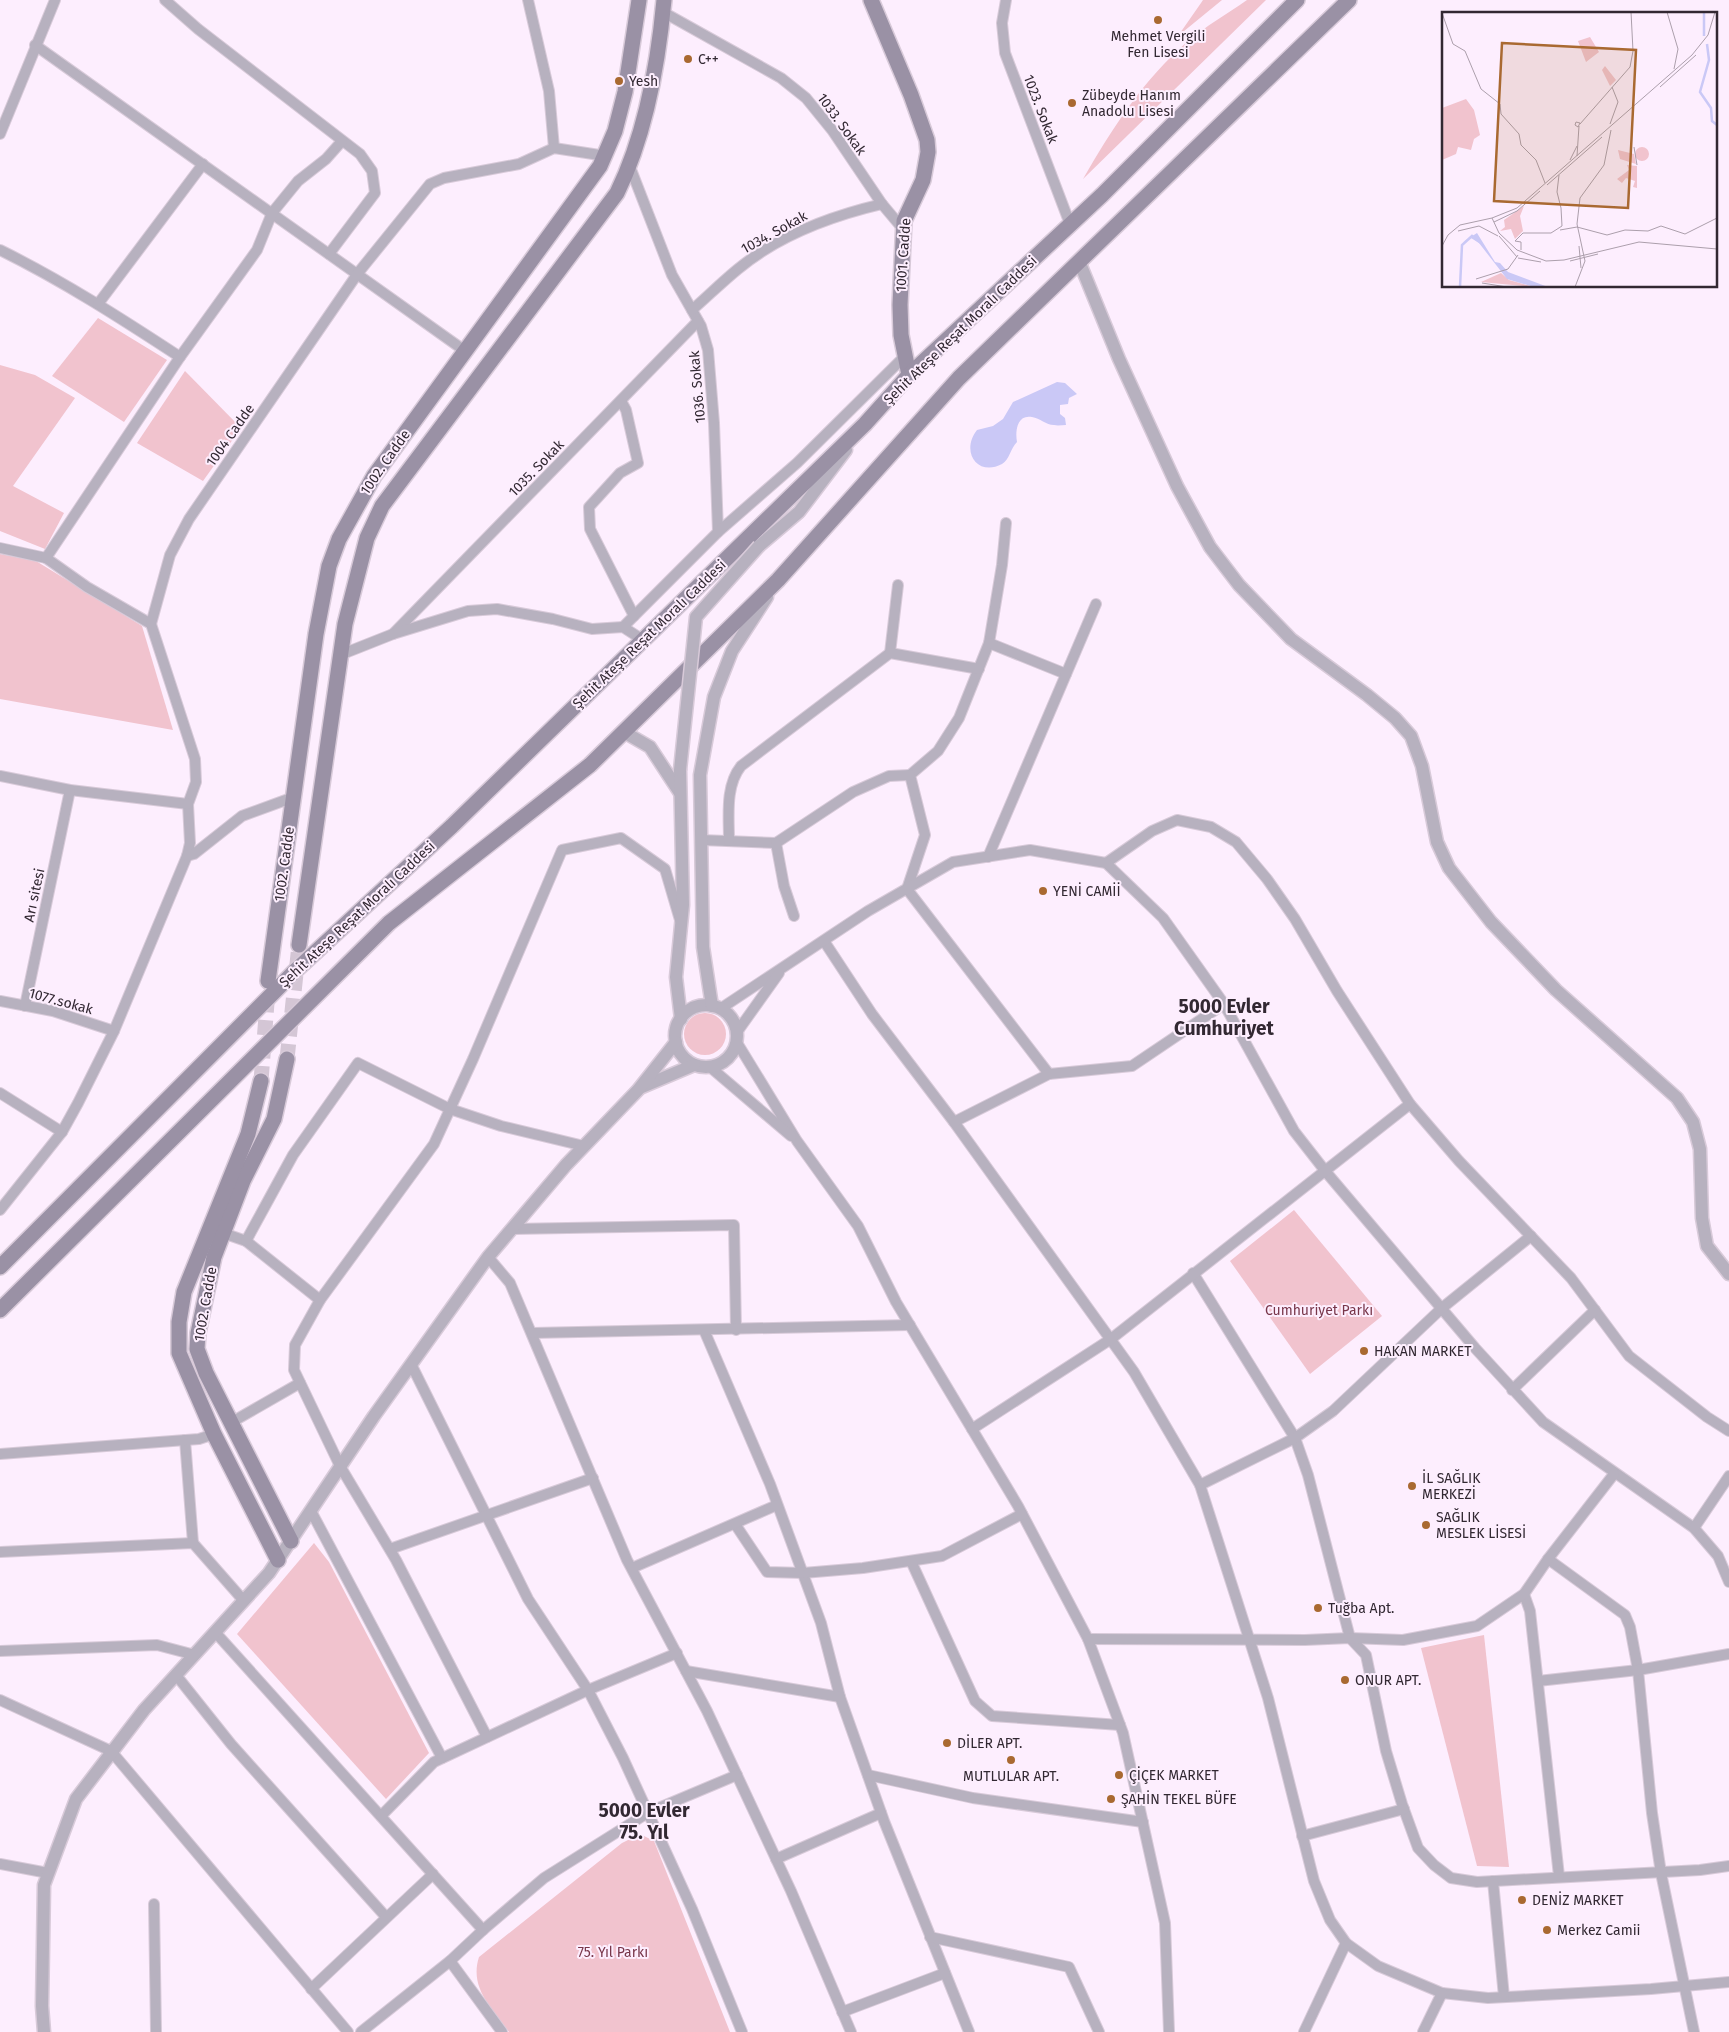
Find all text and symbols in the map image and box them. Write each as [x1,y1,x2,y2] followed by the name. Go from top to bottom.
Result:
[1442,12,1716,288] inset map
[1152,14,1164,26] marker: Mehmet Vergili Fen Lisesi
[1111,28,1205,61] place label: Mehmet Vergili Fen Lisesi
[698,51,719,68] place label: C++
[682,53,694,65] marker: C++
[1020,72,1062,147] street label: 1023. Sokak
[629,73,658,90] place label: Yesh
[613,75,625,87] marker: Yesh
[1082,87,1181,120] place label: Zübeyde Hanım Anadolu Lisesi
[813,90,870,159] street label: 1033. Sokak
[1066,97,1078,109] marker: Zübeyde Hanım Anadolu Lisesi
[738,207,811,257] street label: 1034. Sokak
[892,217,915,293] street label: 1001. Cadde
[880,252,1041,408] street label: Şehit Ateşe Reşat Moralı Caddesi
[686,349,709,424] street label: 1036. Sokak
[203,401,258,470] street label: 1004 Cadde
[357,427,414,498] street label: 1002. Cadde
[505,436,568,500] street label: 1035. Sokak
[569,556,730,712] street label: Şehit Ateşe Reşat Moralı Caddesi
[271,826,298,902] street label: 1002. Cadde
[276,838,439,991] street label: Şehit Ateşe Reşat Moralı Caddesi
[21,867,48,924] street label: Arı sitesi
[1053,882,1121,900] place label: YENİ CAMİİ
[1037,885,1049,897] marker: YENİ CAMİİ
[27,985,96,1018] street label: 1077.sokak
[1174,995,1275,1040] district label: 5000 Evler Cumhuriyet
[191,1266,220,1343] street label: 1002. Cadde
[1265,1302,1373,1319] park label: Cumhuriyet Parkı
[1374,1343,1472,1360] place label: HAKAN MARKET
[1358,1345,1370,1357] marker: HAKAN MARKET
[1422,1469,1481,1503] place label: İL SAĞLIK MERKEZİ
[1406,1480,1418,1492] marker: İL SAĞLIK MERKEZİ
[1436,1508,1526,1542] place label: SAĞLIK MESLEK LİSESİ
[1420,1519,1432,1531] marker: SAĞLIK MESLEK LİSESİ
[1328,1600,1394,1617] place label: Tuğba Apt.
[1312,1602,1324,1614] marker: Tuğba Apt.
[1355,1672,1421,1689] place label: ONUR APT.
[1339,1674,1351,1686] marker: ONUR APT.
[957,1734,1022,1752] place label: DİLER APT.
[941,1737,953,1749] marker: DİLER APT.
[1005,1754,1017,1766] marker: MUTLULAR APT.
[1129,1766,1219,1784] place label: ÇİÇEK MARKET
[963,1768,1059,1785] place label: MUTLULAR APT.
[1113,1769,1125,1781] marker: ÇİÇEK MARKET
[1121,1790,1237,1808] place label: ŞAHİN TEKEL BÜFE
[1105,1793,1117,1805] marker: ŞAHİN TEKEL BÜFE
[598,1799,690,1844] district label: 5000 Evler 75. Yıl
[1532,1891,1624,1909] place label: DENİZ MARKET
[1516,1894,1528,1906] marker: DENİZ MARKET
[1557,1922,1641,1939] place label: Merkez Camii
[1541,1924,1553,1936] marker: Merkez Camii
[578,1944,648,1961] park label: 75. Yıl Parkı

